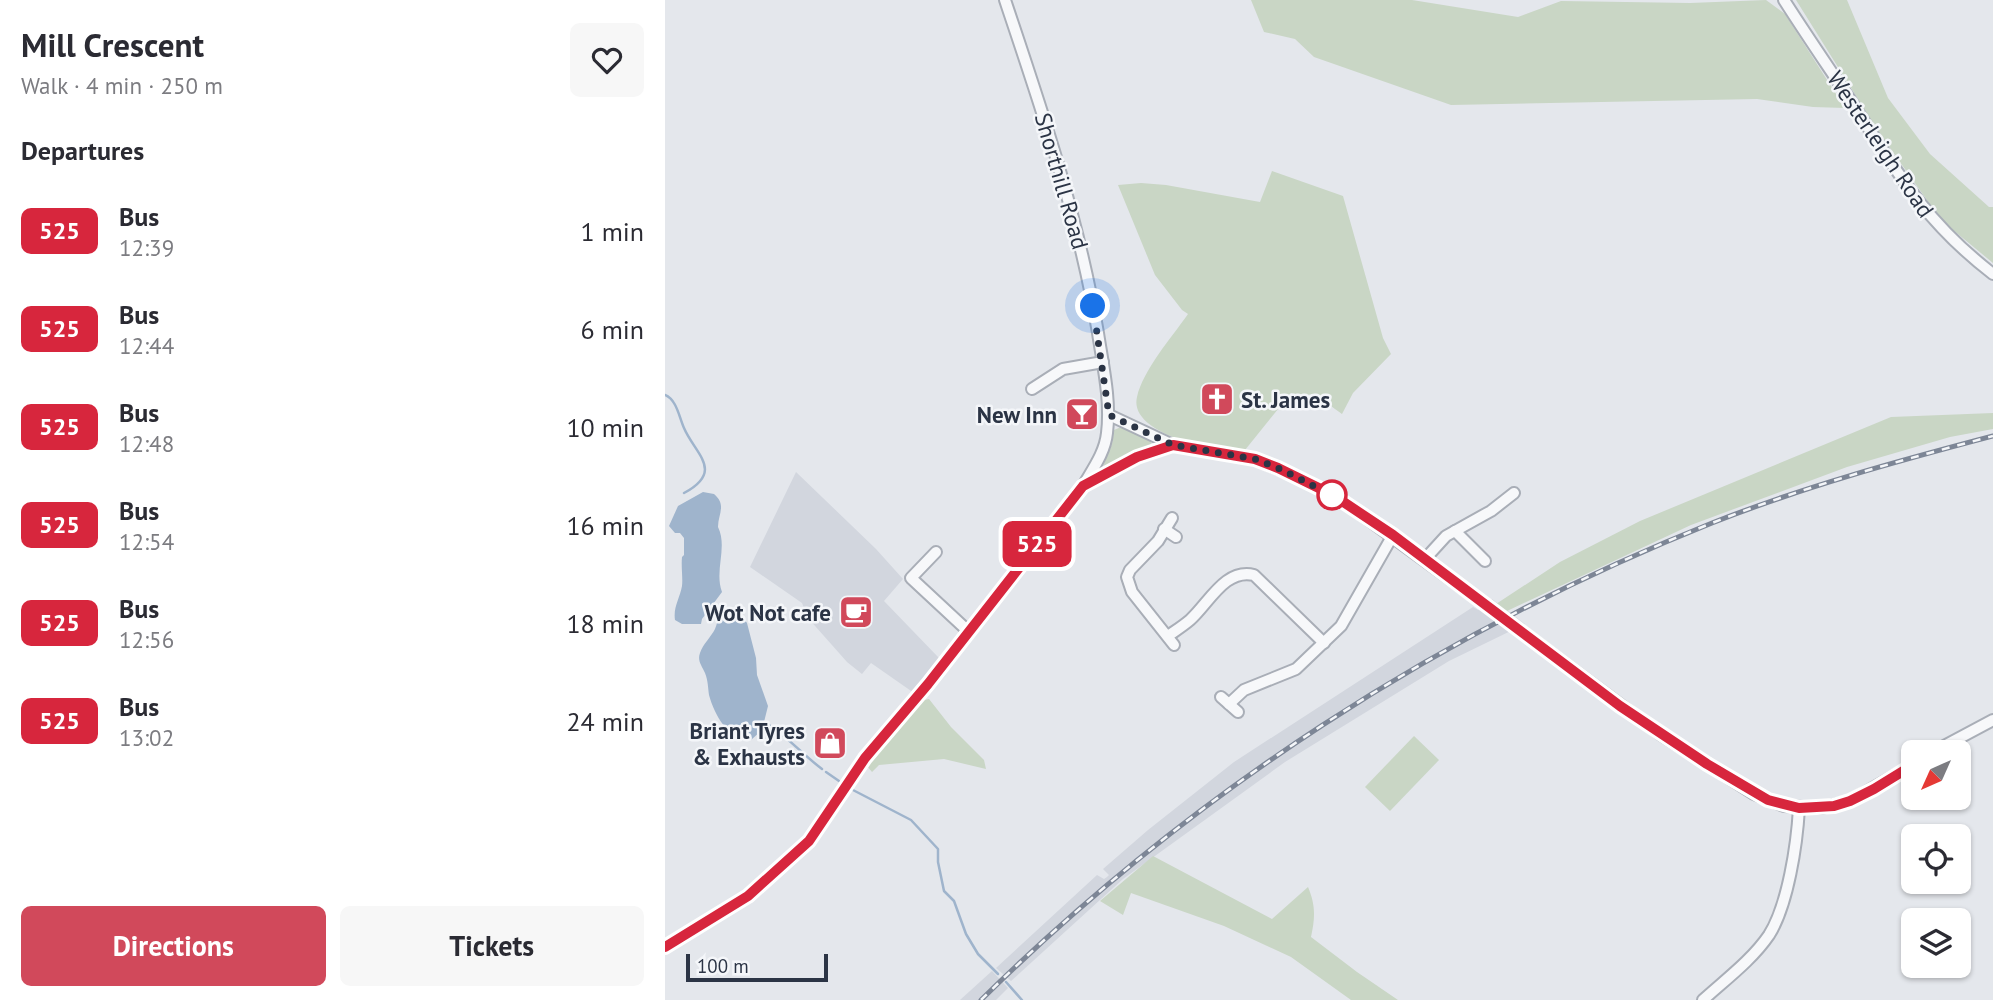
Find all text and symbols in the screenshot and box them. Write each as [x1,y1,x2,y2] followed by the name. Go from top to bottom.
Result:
[21,23,204,66] text: Mill Crescent
[570,23,644,97] button: heart
[1821,65,1941,223] street label: Westerleigh Road
[21,71,223,100] text: Walk · 4 min · 250 m
[1029,109,1095,253] street label: Shorthill Road
[21,134,144,167] text: Departures
[119,200,159,233] text: Bus
[39,215,80,246] text: 525
[581,215,644,248] text: 1 min
[119,233,174,262] text: 12:39
[1075,288,1110,323] your location
[119,298,159,331] text: Bus
[39,313,80,344] text: 525
[581,313,644,346] text: 6 min
[119,331,174,360] text: 12:44
[1198,380,1236,418] church icon: St. James
[1241,385,1330,414] place label: St. James
[1063,395,1101,433] bar icon: New Inn
[119,396,159,429] text: Bus
[977,400,1057,429] place label: New Inn
[39,411,80,442] text: 525
[566,411,644,444] text: 10 min
[119,429,174,458] text: 12:48
[1317,480,1347,510] unlabelled marker
[119,494,159,527] text: Bus
[39,509,80,540] text: 525
[566,509,644,542] text: 16 min
[997,521,1077,567] line badge: 525
[119,527,174,556] text: 12:54
[1017,528,1057,559] text: 525
[119,592,159,625] text: Bus
[837,593,875,631] cafe icon: Wot Not cafe
[705,598,831,627] place label: Wot Not cafe
[39,607,80,638] text: 525
[566,607,644,640] text: 18 min
[119,625,174,654] text: 12:56
[119,690,159,723] text: Bus
[39,705,80,736] text: 525
[566,705,644,738] text: 24 min
[690,716,805,771] place label: Briant Tyres & Exhausts
[119,723,174,752] text: 13:02
[811,724,849,762] shop icon: Briant Tyres & Exhausts
[1901,740,1971,810] north arrow
[1901,740,1971,978] map controls
[1901,824,1971,894] button: locate
[21,906,326,986] button: Directions
[340,906,644,986] button: Tickets
[1901,908,1971,978] button: layers
[686,951,828,983] scale bar
[697,954,749,978] text: 100 m

